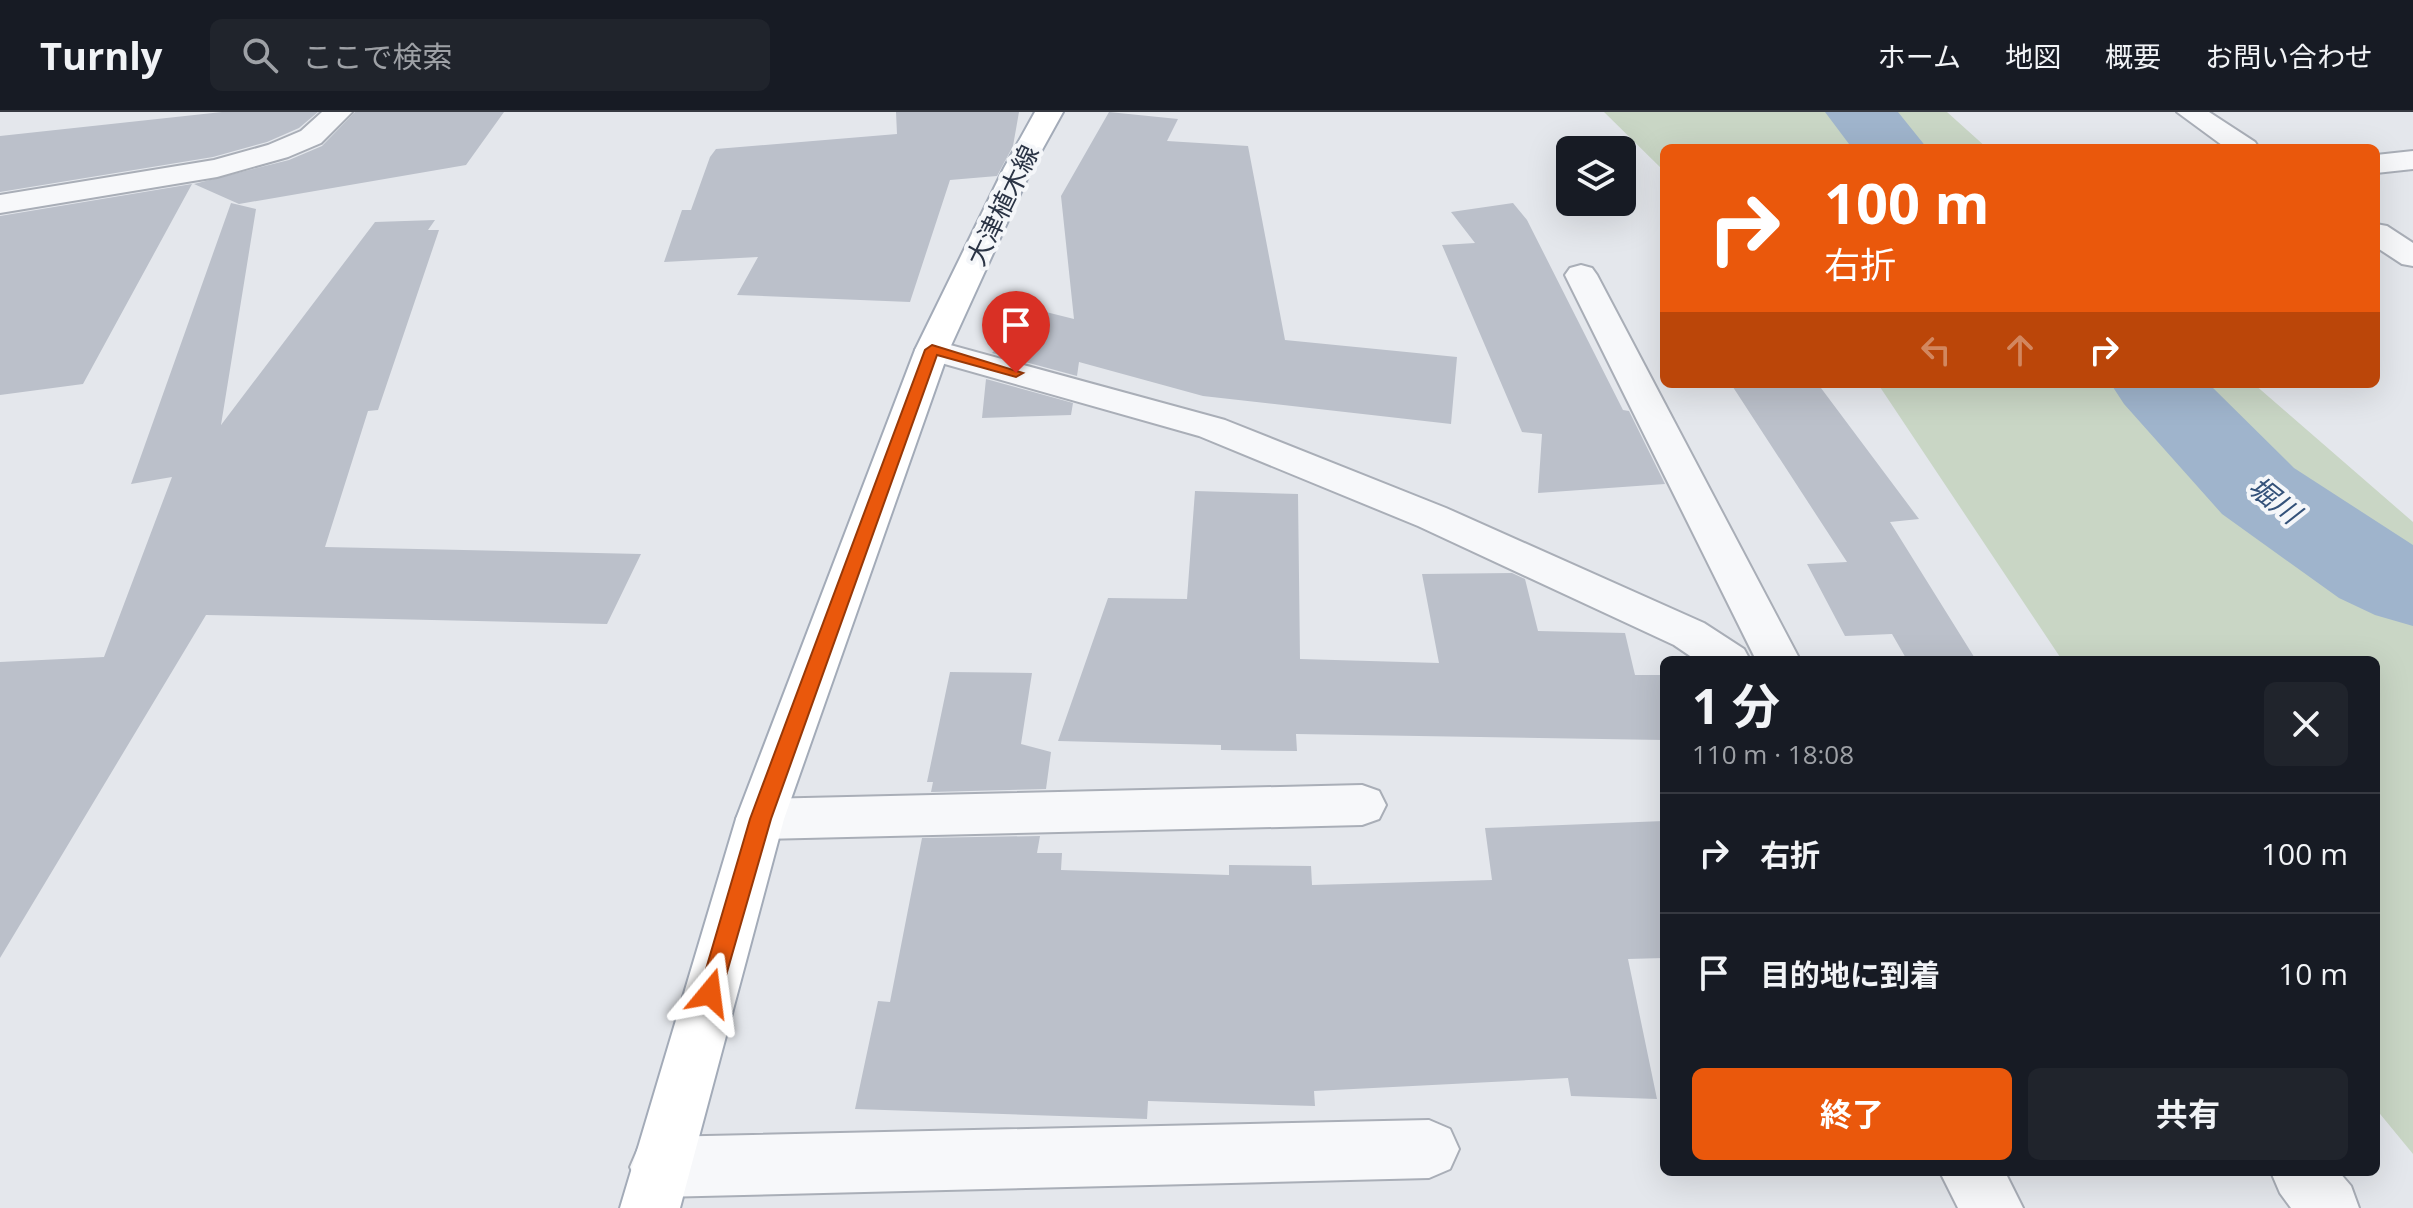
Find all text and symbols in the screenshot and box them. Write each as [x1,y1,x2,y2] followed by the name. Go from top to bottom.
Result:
[210,19,770,91] search box
[40,29,162,81] text: Turnly
[238,33,282,77] icon: search
[302,36,452,77] text: ここで検索
[1878,37,1961,75] text: ホーム
[2005,37,2061,75] text: 地図
[2105,37,2161,75] text: 概要
[2205,37,2373,75] text: お問い合わせ
[1556,136,1636,216] map controls
[1556,136,1636,216] button: layers
[957,139,1047,271] street label: 大津植木線
[1824,164,1990,240] text: 100 m
[1692,176,1796,280] icon: right
[1824,240,1896,289] text: 右折
[982,291,1050,373] pin
[994,303,1038,347] icon: arrive
[1914,328,1958,372] icon: left
[1998,328,2042,372] icon: ahead
[2082,328,2126,372] icon: right
[2241,467,2311,533] water label: 堀川
[1692,673,1780,738] text: 1 分
[2264,682,2348,766] button: close
[1692,736,1854,772] text: 110 m · 18:08
[1692,831,1736,875] icon: right
[2261,833,2348,874] text: 100 m
[1760,834,1820,875] text: 右折
[668,951,752,1035] position arrow
[1692,951,1736,995] icon: arrive
[2278,953,2348,994] text: 10 m
[1760,954,1940,995] text: 目的地に到着
[1692,1068,2012,1160] button: 終了
[2028,1068,2348,1160] button: 共有

